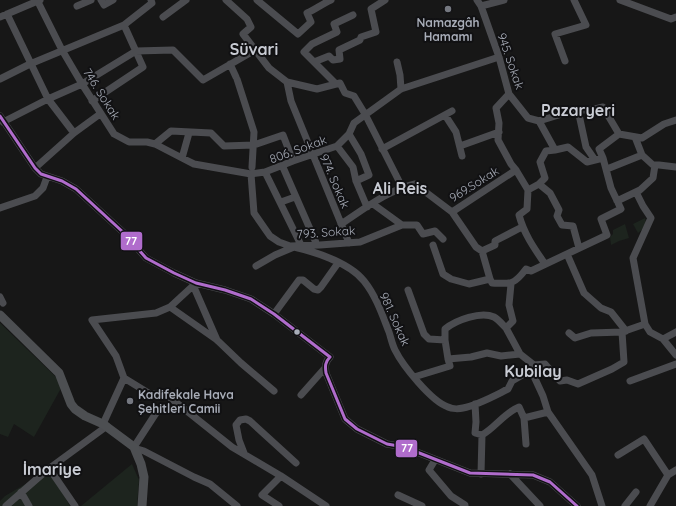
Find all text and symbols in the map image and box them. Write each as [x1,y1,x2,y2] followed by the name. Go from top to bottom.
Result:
[443,4,453,14] marker: Namazgâh Hamamı
[417,15,479,44] place label: Namazgâh Hamamı
[494,31,528,91] street label: 945. Sokak
[230,39,278,59] district label: Süvari
[80,65,124,123] street label: 746. Sokak
[541,100,615,120] district label: Pazaryeri
[267,132,329,166] street label: 806. Sokak
[317,151,353,211] street label: 974. Sokak
[446,163,502,205] street label: 969.Sokak
[373,178,428,198] district label: Ali Reis
[296,222,356,242] street label: 793. Sokak
[120,231,143,251] line badge: 77
[125,234,137,248] text: 77
[377,290,413,348] street label: 981. Sokak
[292,327,302,337] unlabelled marker
[504,361,562,381] district label: Kubilay
[138,387,234,416] place label: Kadifekale Hava Şehitleri Camii
[125,396,135,406] marker: Kadifekale Hava Şehitleri Camii
[395,439,418,458] line badge: 77
[401,441,413,455] text: 77
[23,459,81,479] district label: İmariye

